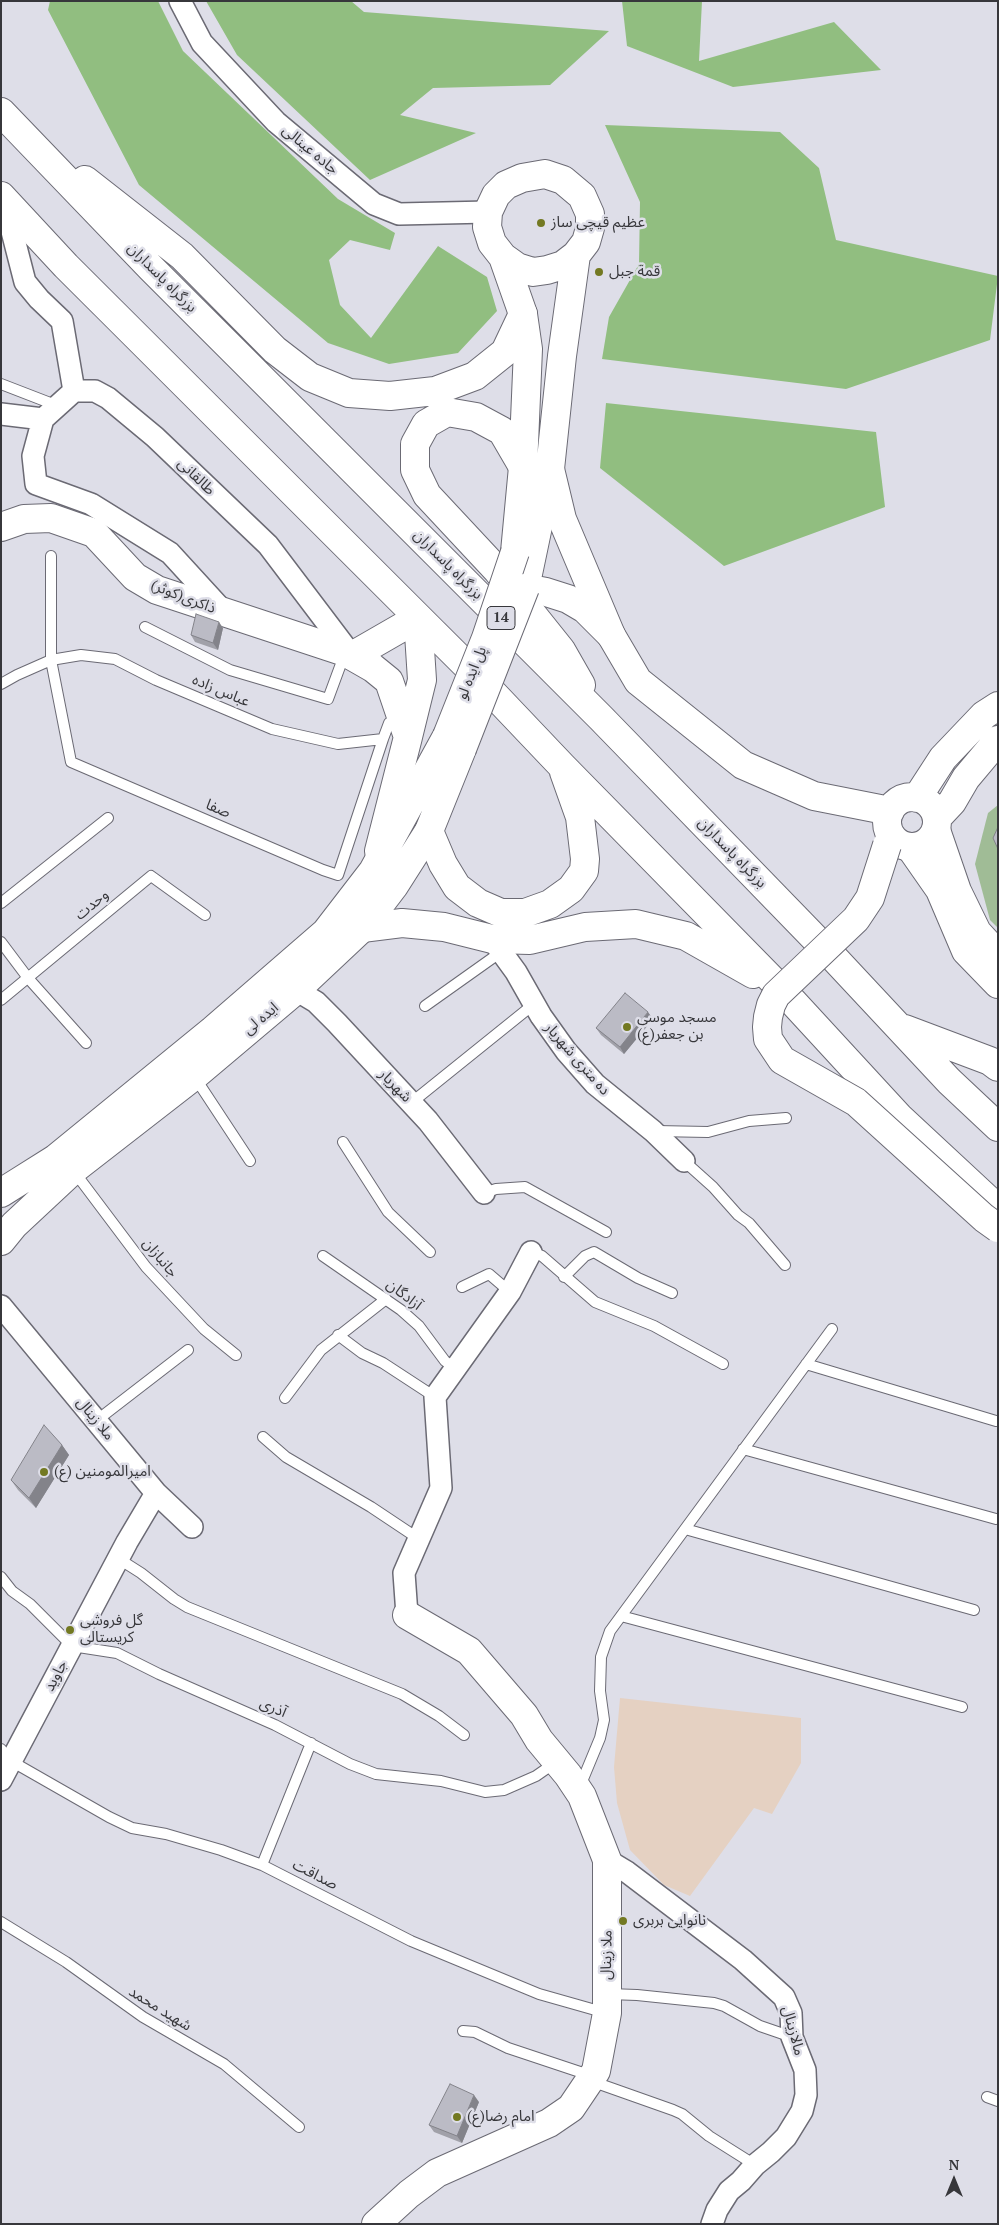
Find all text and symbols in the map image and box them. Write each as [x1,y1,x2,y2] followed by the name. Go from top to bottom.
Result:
[278,121,342,179] street label: جاده عینالی
[551,214,645,232] place label: عظیم قیچی ساز
[535,217,547,229] marker: عظیم قیچی ساز
[123,239,201,317] street label: بزرگراه پاسداران
[609,263,660,281] place label: قمة جبل
[593,266,605,278] marker: قمة جبل
[173,455,219,499] street label: طالقانی
[409,526,487,604] street label: بزرگراه پاسداران
[148,576,218,618] street label: ذاکری(کوثر)
[487,606,515,630] road number: 14
[453,644,491,702] street label: پل ایده لو
[190,671,252,711] street label: عباس زاده
[203,796,233,822] street label: صفا
[694,814,770,892] street label: بزرگراه پاسداران
[72,886,112,924] street label: وحدت
[240,999,282,1039] street label: ایده لی
[637,1009,717,1044] place label: مسجد موسی بن جعفر(ع)
[541,1019,613,1099] street label: ده متری شهریار
[621,1021,633,1033] marker: مسجد موسی بن جعفر(ع)
[375,1066,415,1106] street label: شهریار
[138,1235,182,1281] street label: جانبازان
[383,1276,425,1314] street label: آزادگان
[72,1394,118,1444] street label: ملا زینال
[54,1463,151,1481] place label: امیرالمومنین (ع)
[38,1466,50,1478] marker: امیرالمومنین (ع)
[80,1612,143,1647] place label: گل فروشی کریستالی
[64,1624,76,1636] marker: گل فروشی کریستالی
[40,1657,72,1695] street label: جاوید
[257,1694,289,1722] street label: آذری
[289,1856,341,1894] street label: صداقت
[633,1912,706,1930] place label: نانوایی بربری
[617,1915,629,1927] marker: نانوایی بربری
[598,1930,616,1980] street label: ملا زینال
[125,1983,195,2035] street label: شهید محمد
[778,2004,808,2058] street label: مالازینال
[467,2108,535,2126] place label: امام رضا(ع)
[451,2111,463,2123] marker: امام رضا(ع)
[929,2155,979,2205] north arrow
[949,2155,959,2174] text: N

